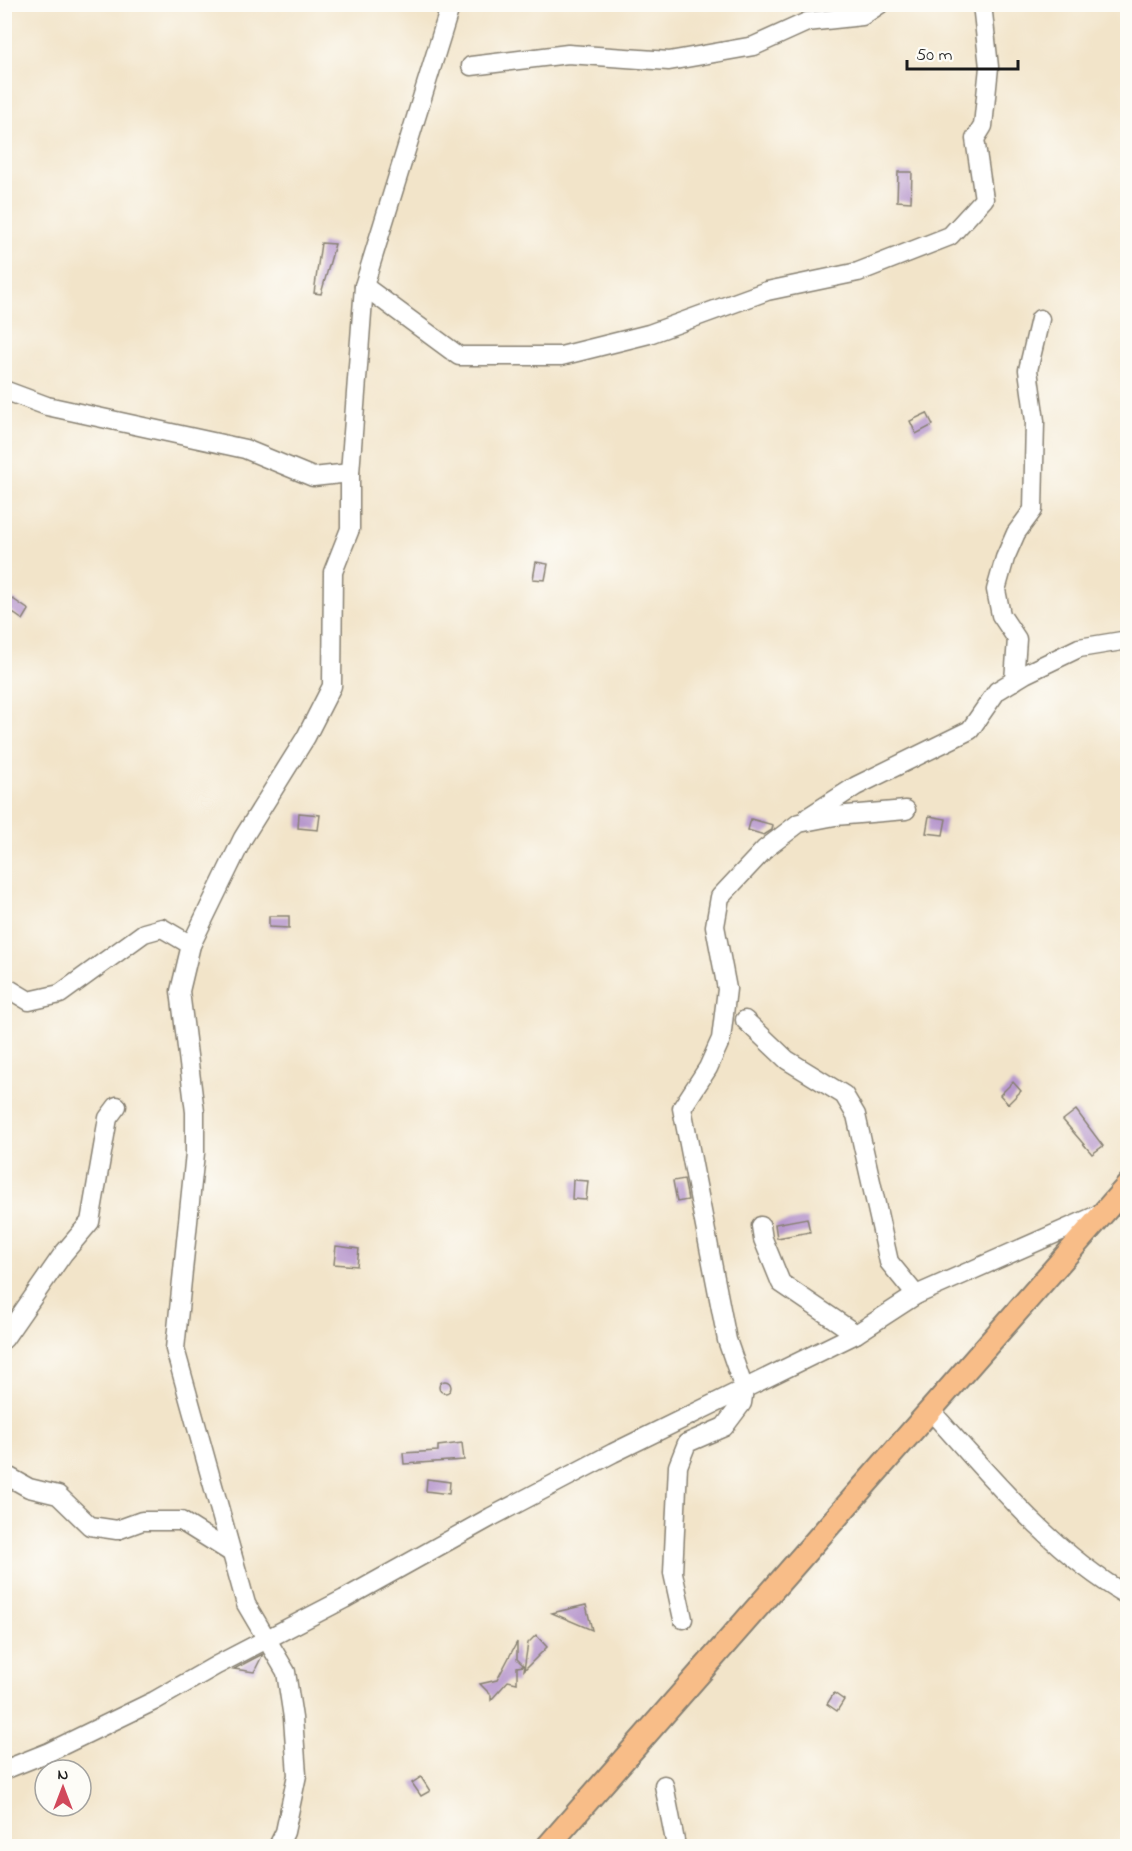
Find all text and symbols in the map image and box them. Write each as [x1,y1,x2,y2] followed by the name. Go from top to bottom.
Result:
[907,33,1018,71] scale bar
[916,43,953,69] text: 50 m
[33,1758,93,1818] north arrow
[58,1763,69,1787] text: N

